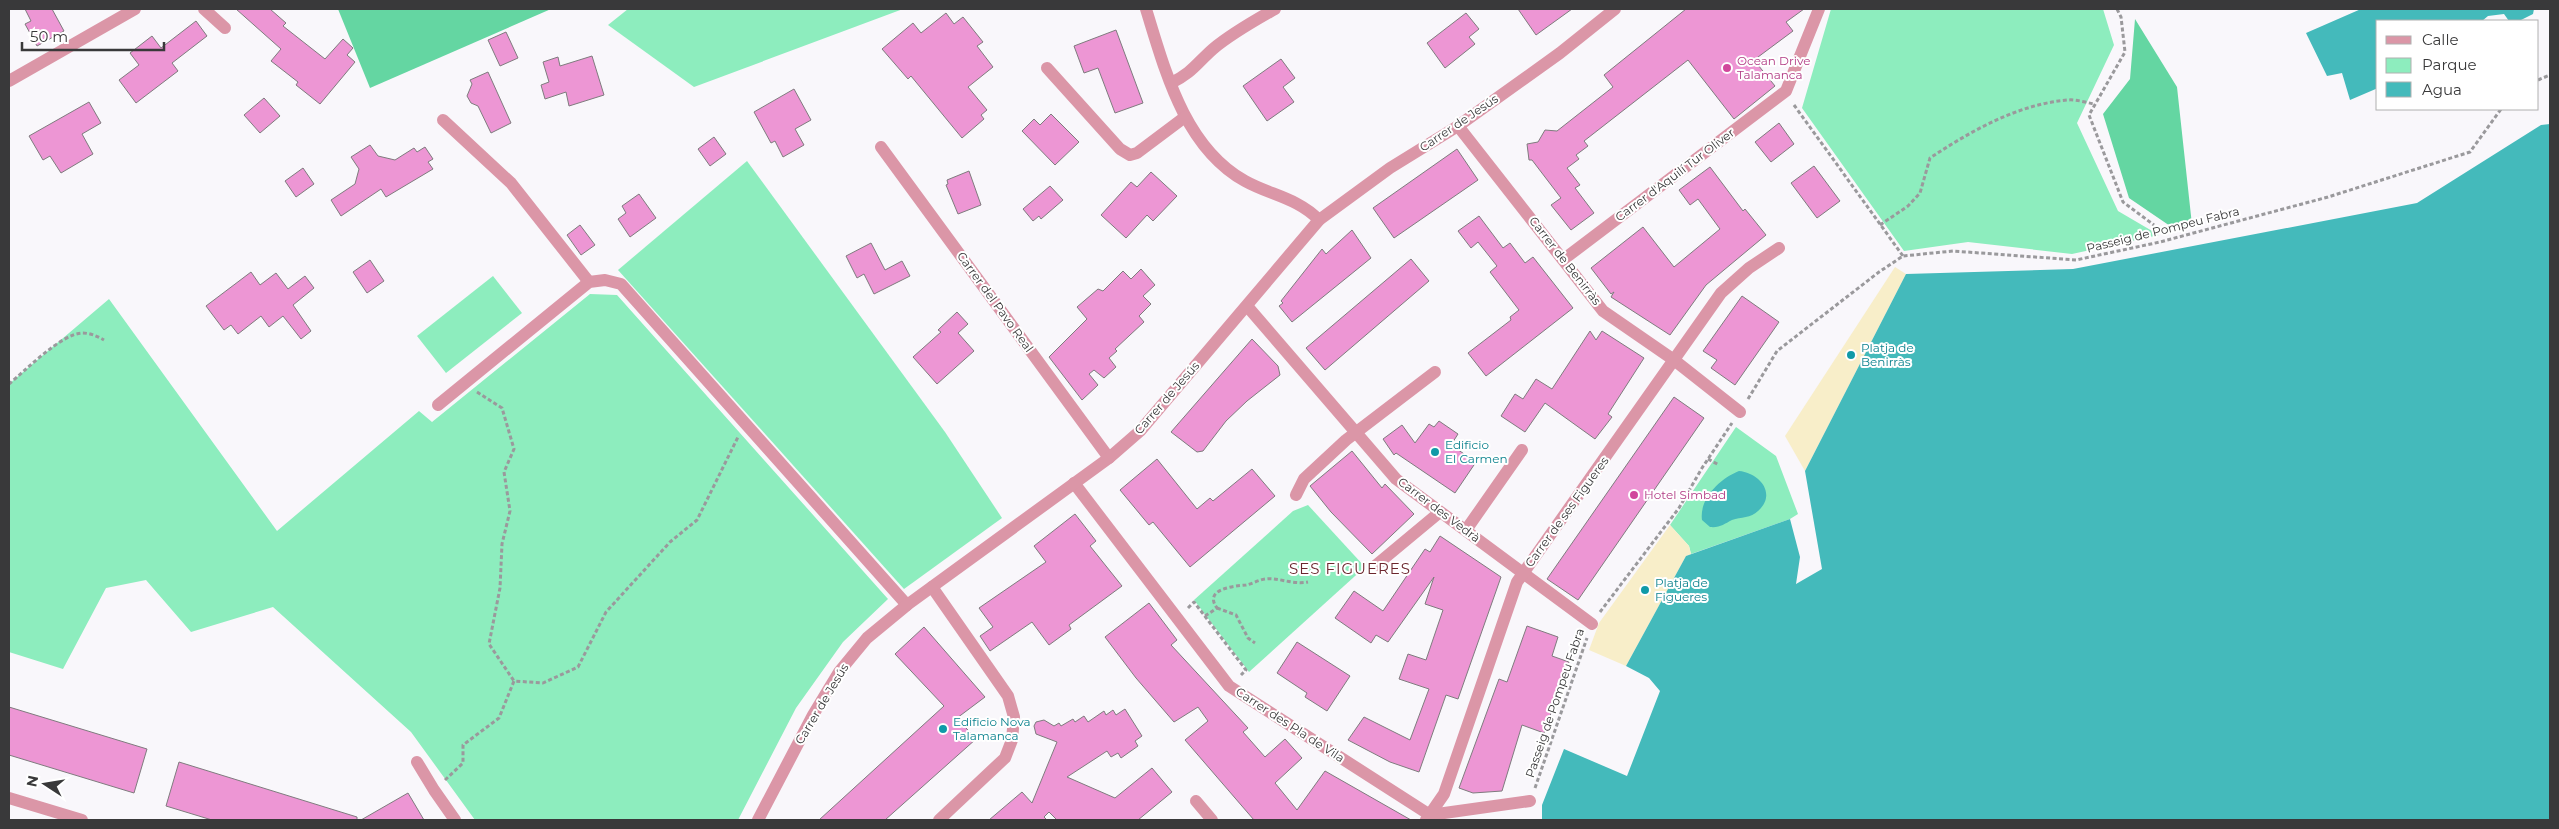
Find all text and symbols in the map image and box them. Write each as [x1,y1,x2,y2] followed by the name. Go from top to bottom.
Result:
[22,20,165,52] scale bar
[2376,20,2539,110] legend
[30,27,68,46] text: 50 m
[2422,30,2459,49] text: Calle
[1737,53,1811,82] place label: Ocean Drive Talamanca
[2422,55,2477,74] text: Parque
[1721,62,1733,74] marker: Ocean Drive Talamanca
[2422,80,2462,99] text: Agua
[1417,91,1501,154] street label: Carrer de Jesús
[1612,125,1737,224] street label: Carrer d'Aquilí Tur Oliver
[2085,203,2241,256] street label: Passeig de Pompeu Fabra
[1526,213,1605,308] street label: Carrer de Benirràs
[954,249,1037,355] street label: Carrer del Pavo Real
[1861,340,1914,369] place label: Platja de Benirràs
[1845,349,1857,361] marker: Platja de Benirràs
[1131,358,1202,437] street label: Carrer de Jesús
[1445,437,1508,466] place label: Edificio El Carmen
[1429,446,1441,458] marker: Edificio El Carmen
[1521,453,1612,570] street label: Carrer de ses Figueres
[1395,474,1483,545] street label: Carrer des Vedrà
[1644,487,1726,502] place label: Hotel Simbad
[1628,489,1640,501] marker: Hotel Simbad
[1289,559,1411,578] district label: SES FIGUERES
[1655,575,1708,604] place label: Platja de Figueres
[1639,584,1651,596] marker: Platja de Figueres
[1522,626,1587,779] street label: Passeig de Pompeu Fabra
[792,660,852,747] street label: Carrer de Jesús
[1233,684,1348,765] street label: Carrer des Pla de Vila
[953,714,1031,743] place label: Edificio Nova Talamanca
[937,723,949,735] marker: Edificio Nova Talamanca
[20,759,70,809] north arrow
[22,774,42,789] text: N

